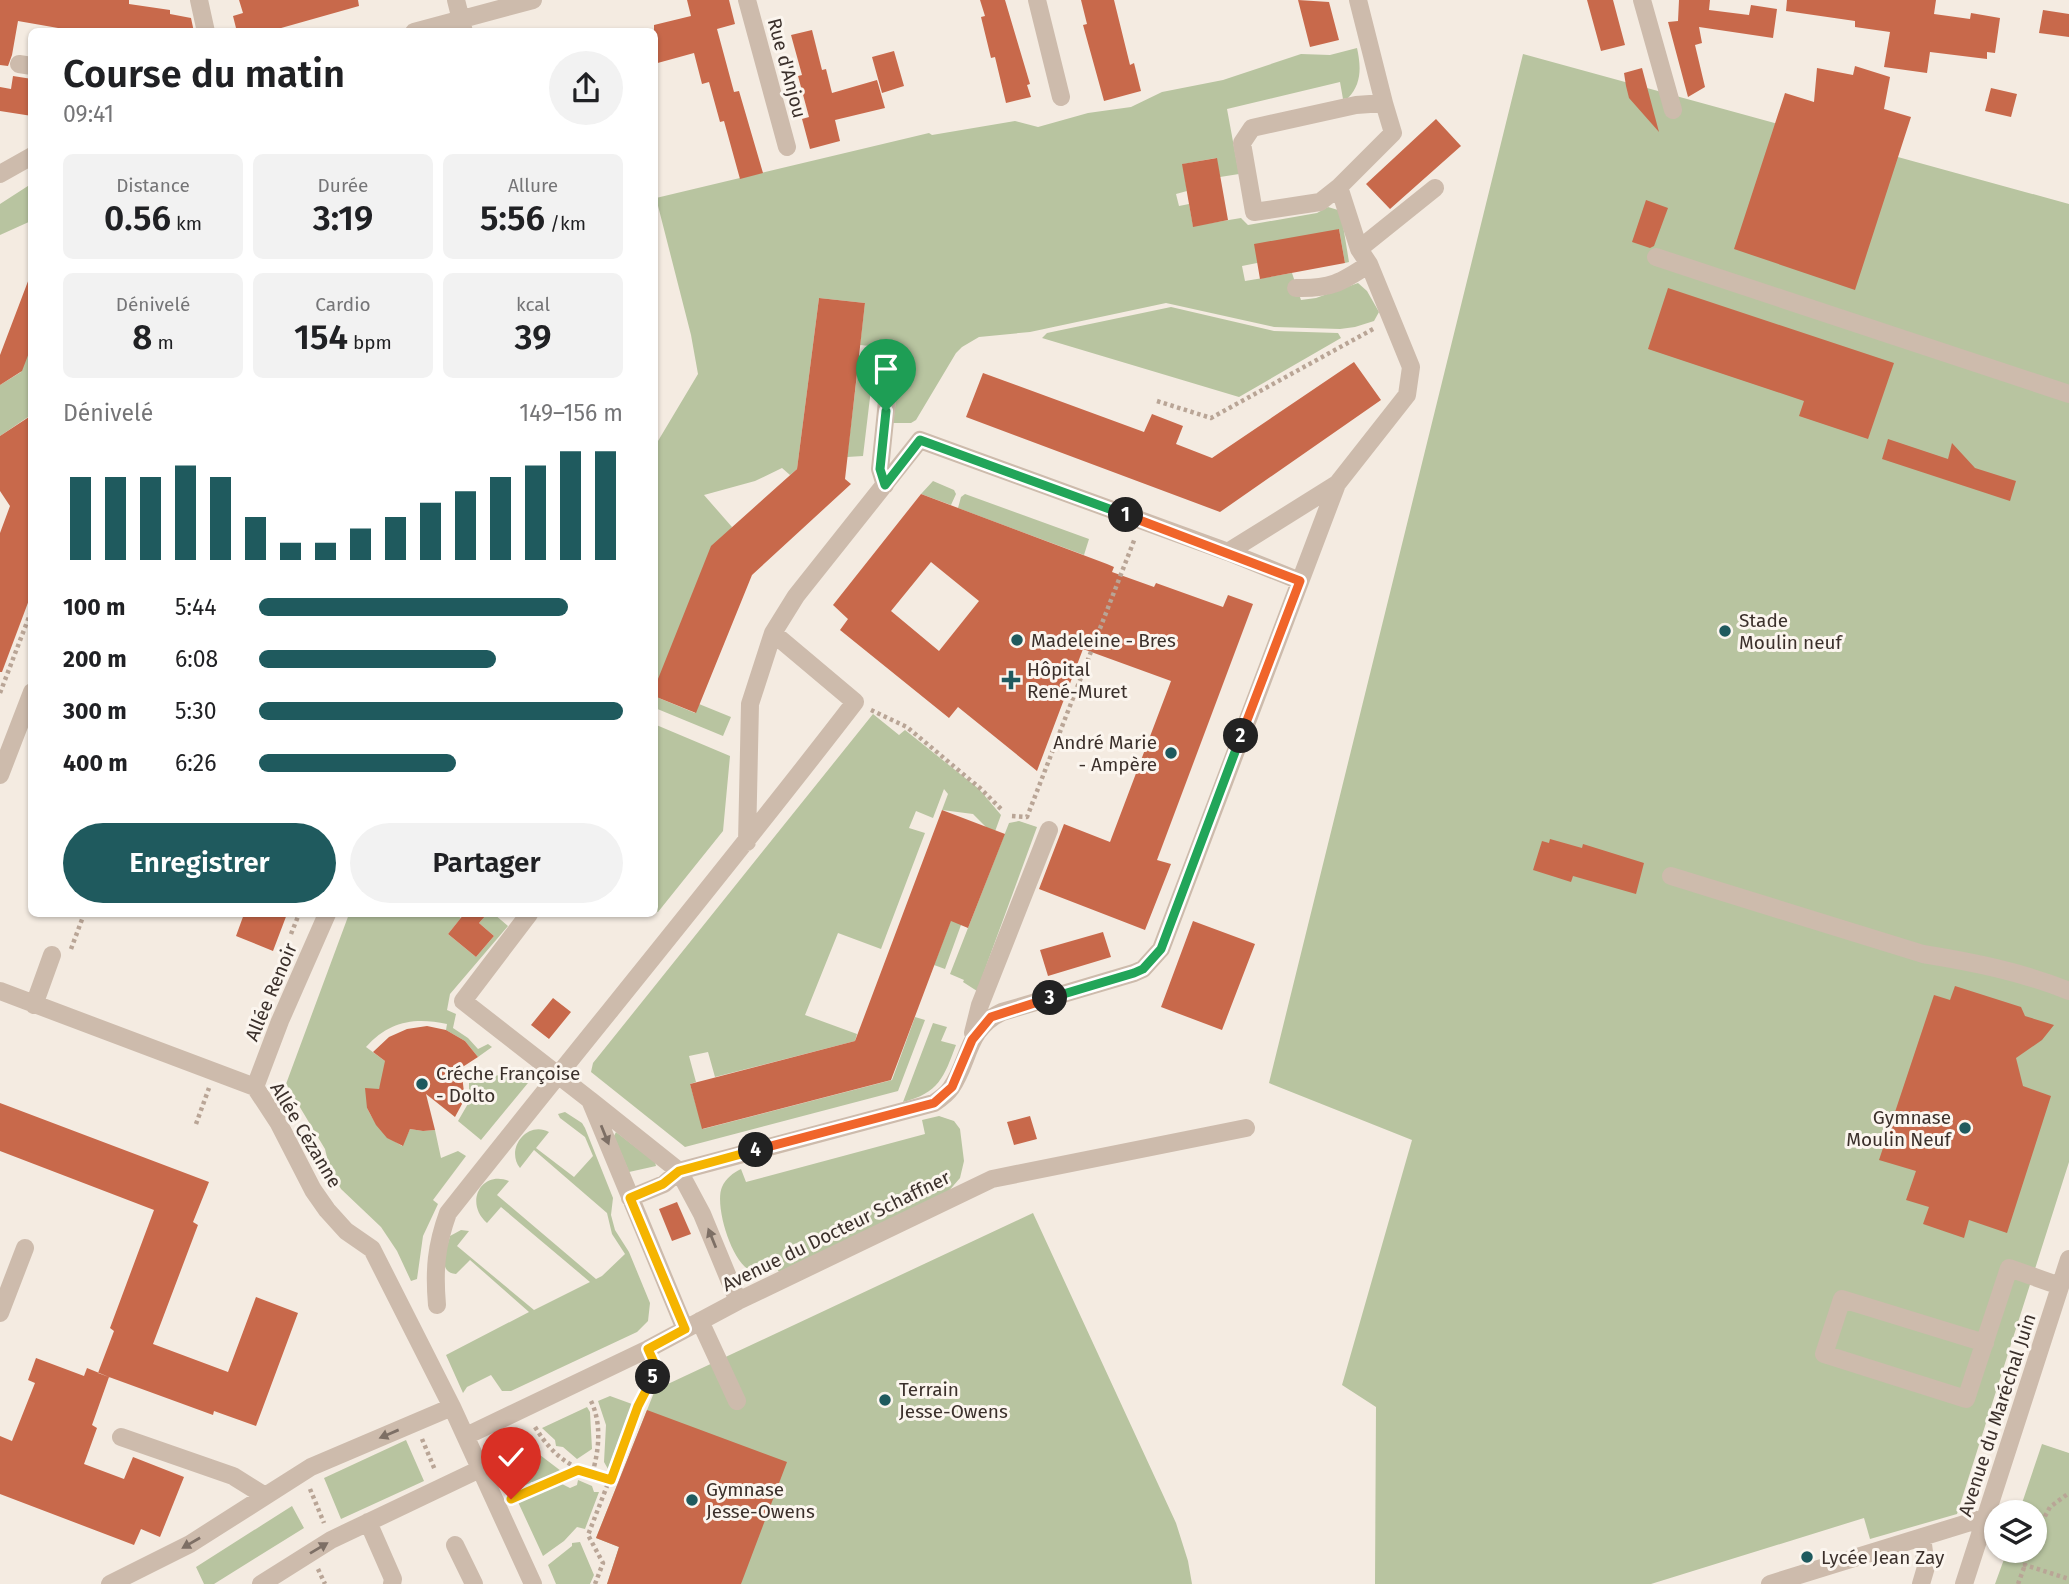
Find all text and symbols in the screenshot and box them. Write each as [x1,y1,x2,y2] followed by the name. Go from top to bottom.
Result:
[763,16,811,120] street label: Rue d'Anjou
[63,51,345,97] text: Course du matin
[549,51,623,125] button: share
[63,100,114,128] text: 09:41
[116,174,190,197] text: Distance
[318,174,368,197] text: Durée
[508,174,558,197] text: Allure
[104,197,171,239] text: 0.56
[313,197,373,239] text: 3:19
[480,197,545,239] text: 5:56
[171,212,202,235] text: km
[545,212,586,235] text: /km
[116,293,190,316] text: Dénivelé
[315,293,371,316] text: Cardio
[516,293,550,316] text: kcal
[132,316,152,358] text: 8
[294,316,348,358] text: 154
[515,316,551,358] text: 39
[152,331,174,354] text: m
[348,331,392,354] text: bpm
[856,339,916,411] pin
[867,350,905,388] icon: arrive
[63,399,153,427] text: Dénivelé
[519,399,623,427] text: 149–156 m
[1108,498,1144,532] pin: 1
[1121,503,1130,526] text: 1
[63,593,125,621] text: 100 m
[175,593,216,621] text: 5:44
[1739,609,1844,654] place label: Stade Moulin neuf
[1717,623,1733,639] marker: Stade Moulin neuf
[1031,629,1176,652] place label: Madeleine - Bres
[1009,632,1025,648] marker: Madeleine - Bres
[63,645,127,673] text: 200 m
[175,645,218,673] text: 6:08
[1027,658,1128,703] place label: Hôpital René-Muret
[1001,670,1021,690] marker: Hôpital René-Muret
[63,697,127,725] text: 300 m
[175,697,217,725] text: 5:30
[1224,718,1258,754] pin: 2
[1236,724,1245,747] text: 2
[1053,731,1157,776] place label: André Marie - Ampère
[1163,745,1179,761] marker: André Marie - Ampère
[63,749,128,777] text: 400 m
[175,749,216,777] text: 6:26
[63,823,336,903] button: Enregistrer
[350,823,623,903] button: Partager
[240,939,302,1044] street label: Allée Renoir
[1032,981,1068,1016] pin: 3
[1045,986,1054,1009] text: 3
[436,1062,580,1107] place label: Créche Françoise - Dolto
[414,1076,430,1092] marker: Créche Françoise - Dolto
[265,1078,347,1192] street label: Allée Cézanne
[1846,1106,1953,1151] place label: Gymnase Moulin Neuf
[1957,1120,1973,1136] marker: Gymnase Moulin Neuf
[600,1125,611,1146] one-way arrow
[738,1132,774,1168] pin: 4
[750,1138,761,1161] text: 4
[718,1165,954,1296] street label: Avenue du Docteur Schaffner
[706,1228,717,1249] one-way arrow
[1953,1311,2041,1519] street label: Avenue du Maréchal Juin
[636,1360,670,1394] pin: 5
[647,1365,658,1388] text: 5
[899,1378,1008,1423] place label: Terrain Jesse-Owens
[877,1392,893,1408] marker: Terrain Jesse-Owens
[481,1427,541,1499] pin
[378,1428,399,1439] one-way arrow
[492,1438,530,1476] icon: check
[706,1478,815,1523] place label: Gymnase Jesse-Owens
[684,1492,700,1508] marker: Gymnase Jesse-Owens
[1984,1500,2047,1563] map controls
[1984,1500,2047,1563] button: layers
[181,1537,200,1549] one-way arrow
[309,1541,328,1554] one-way arrow
[1821,1546,1945,1569] place label: Lycée Jean Zay
[1799,1549,1815,1565] marker: Lycée Jean Zay

